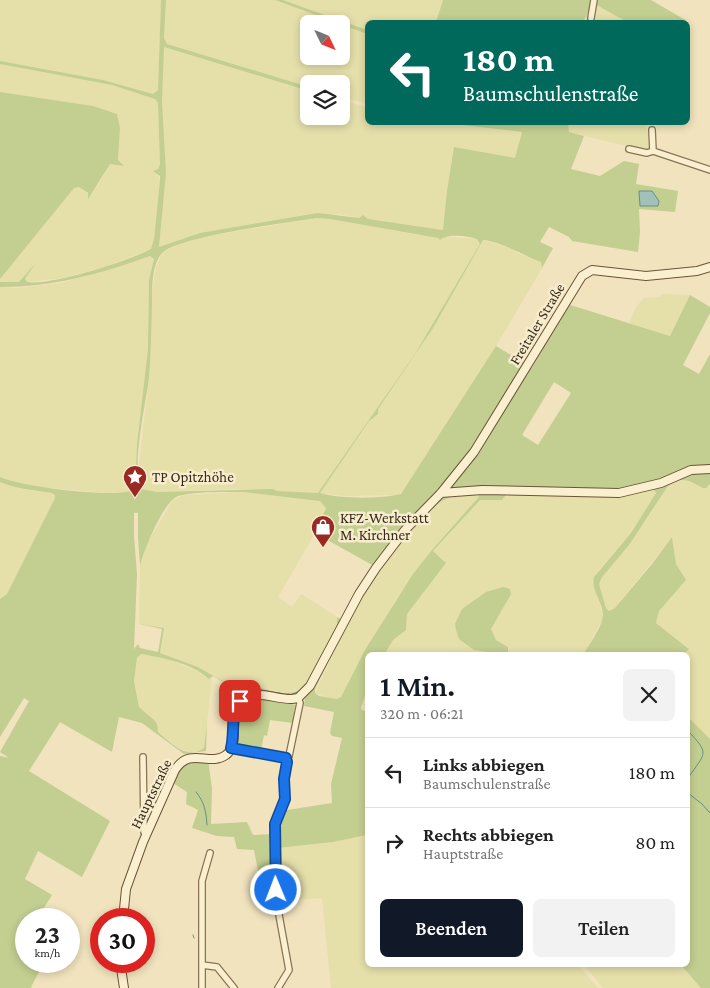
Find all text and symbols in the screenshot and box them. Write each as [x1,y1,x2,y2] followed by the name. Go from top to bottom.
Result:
[300,15,350,65] north arrow
[300,15,350,125] map controls
[380,40,445,105] icon: left
[463,40,554,79] text: 180 m
[300,75,350,125] button: layers
[463,81,638,106] text: Baumschulenstraße
[506,280,568,368] street label: Freitaler Straße
[122,464,148,498] place icon: TP Opitzhöhe
[152,469,234,486] place label: TP Opitzhöhe
[340,510,430,543] place label: KFZ-Werkstatt M. Kirchner
[310,514,336,548] shop icon: KFZ-Werkstatt M. Kirchner
[380,669,455,702] text: 1 Min.
[623,669,675,721] button: close
[219,680,261,722] pin
[226,687,254,715] icon: arrive
[380,705,464,722] text: 320 m · 06:21
[423,754,545,775] text: Links abbiegen
[127,756,176,832] street label: Hauptstraße
[380,759,408,787] icon: left
[629,762,675,783] text: 180 m
[423,775,551,792] text: Baumschulenstraße
[423,824,554,845] text: Rechts abbiegen
[380,829,408,857] icon: right
[635,832,675,853] text: 80 m
[423,845,503,862] text: Hauptstraße
[249,863,301,915] position arrow
[380,899,523,957] button: Beenden
[533,899,675,957] button: Teilen
[90,908,155,973] speed limit sign: 30
[35,921,60,948] text: 23
[35,946,60,960] text: km/h

